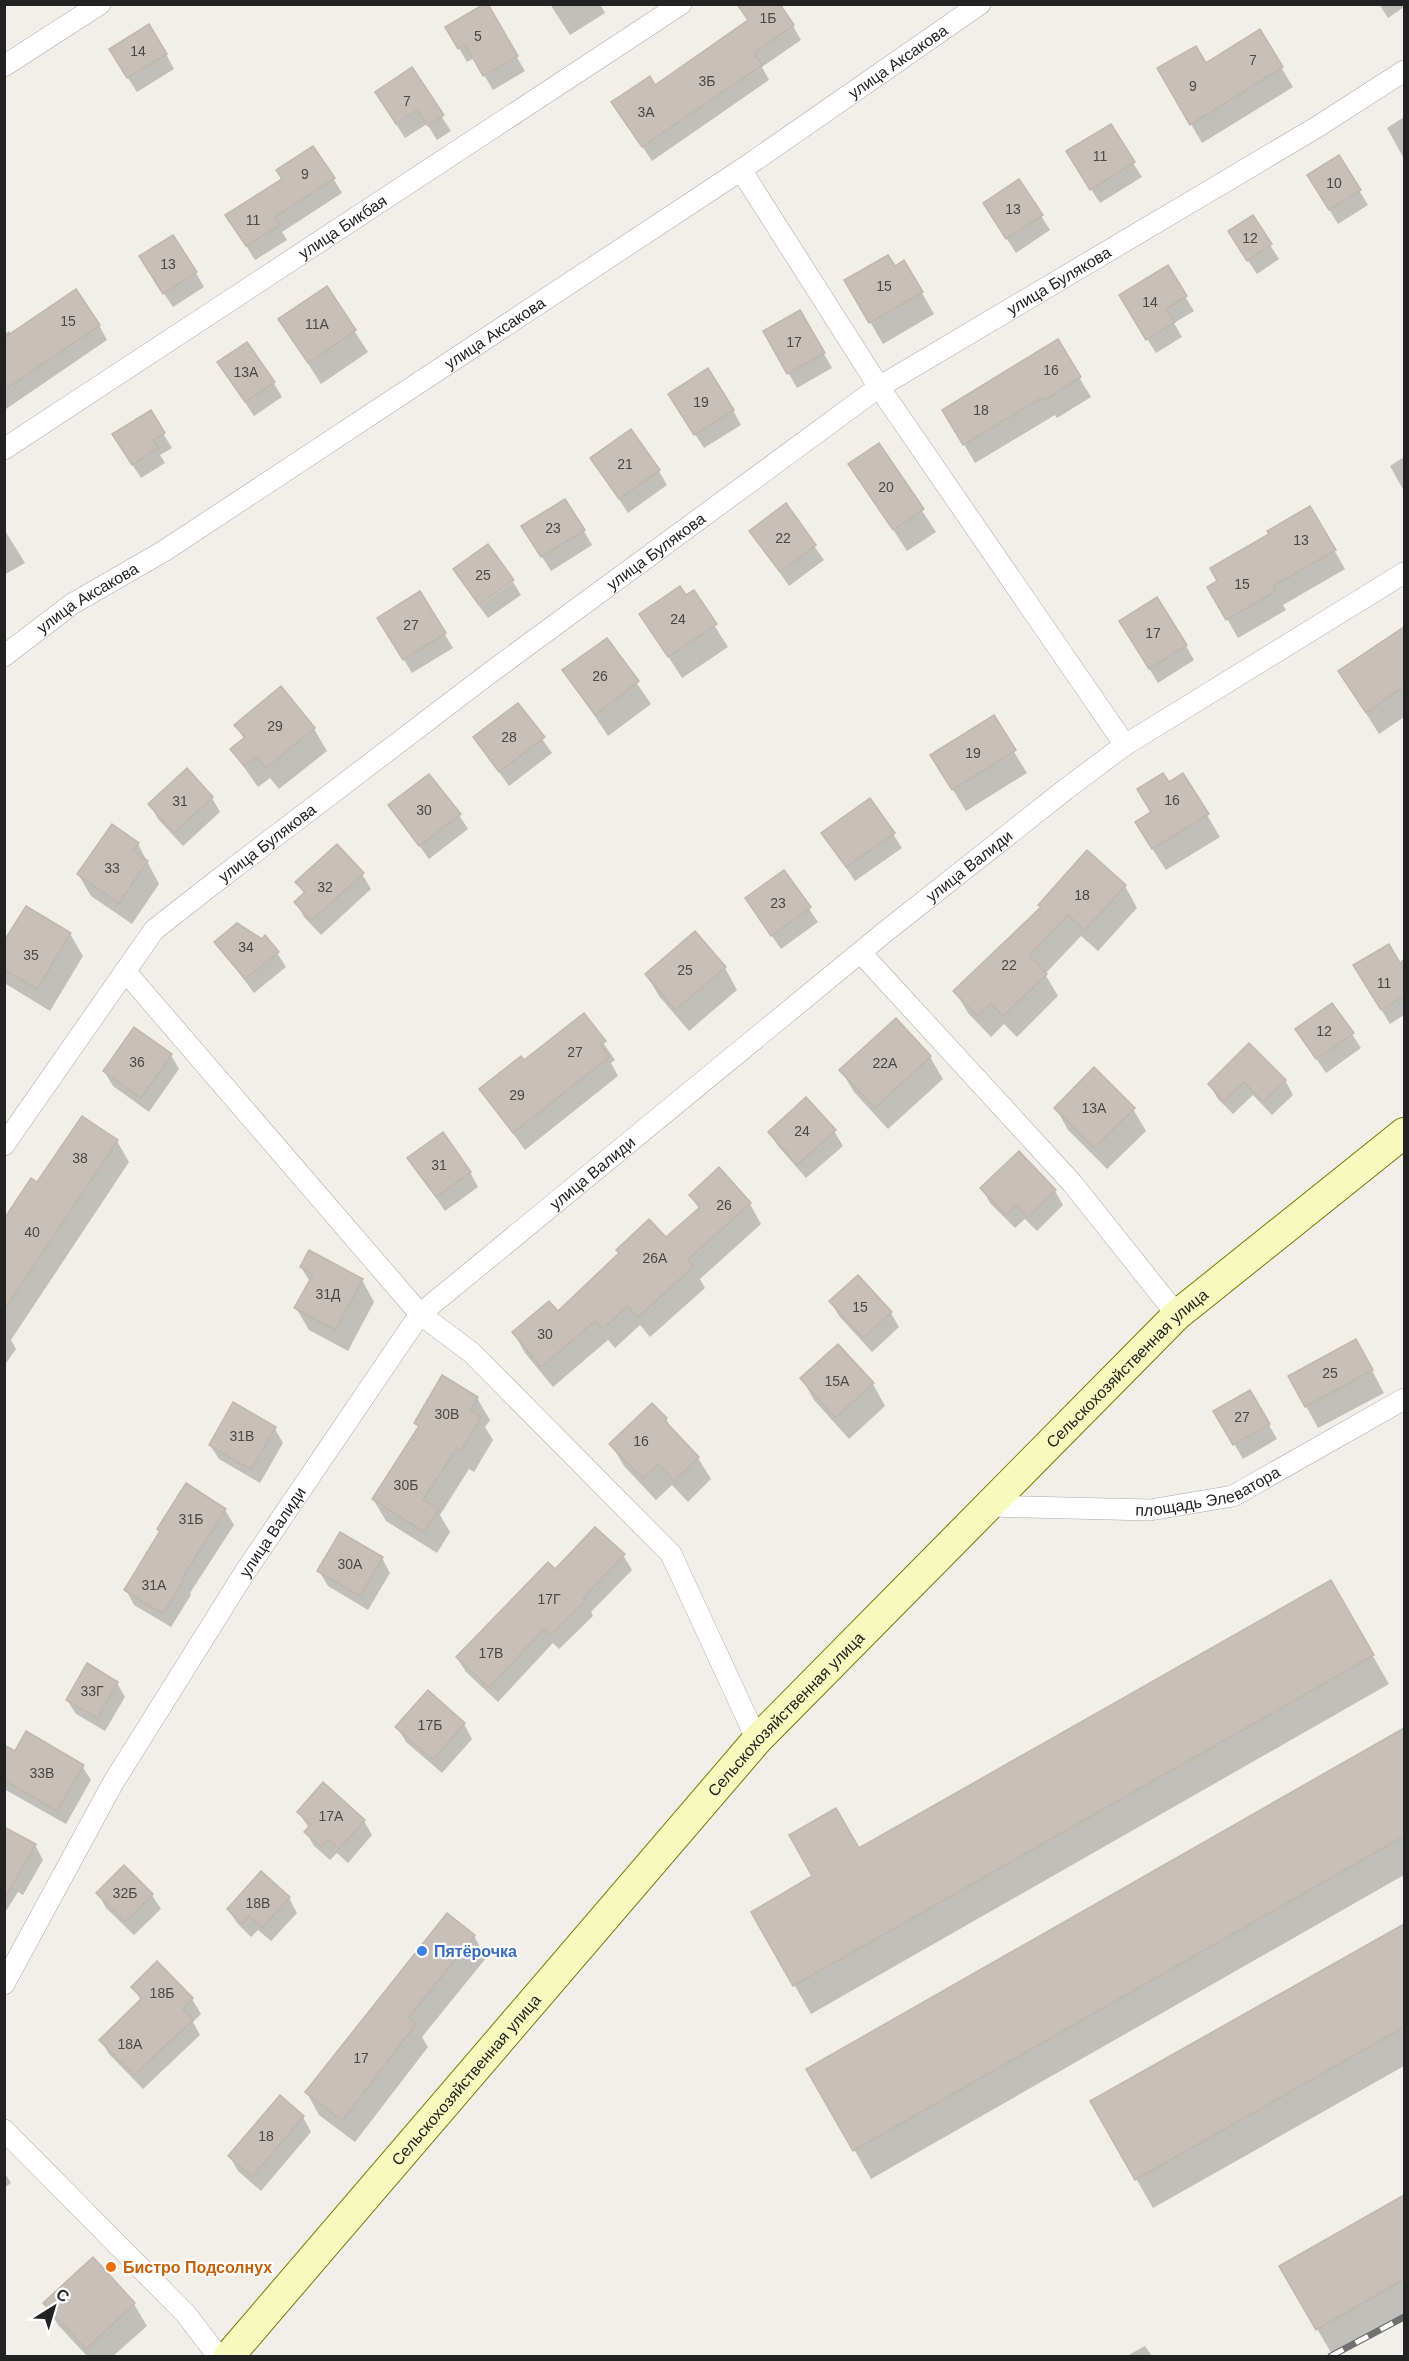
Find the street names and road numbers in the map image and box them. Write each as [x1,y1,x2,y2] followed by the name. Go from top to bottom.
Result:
[845,21,950,101] street label: улица Аксакова
[295,192,390,262] street label: улица Бикбая
[1004,243,1114,318] street label: улица Булякова
[441,293,548,372] street label: улица Аксакова
[603,509,708,593] street label: улица Булякова
[34,559,141,636] street label: улица Аксакова
[215,800,319,885] street label: улица Булякова
[923,827,1015,905] street label: улица Валиди
[546,1133,638,1212] street label: улица Валиди
[1043,1285,1211,1451] street label: Сельскохозяйственная улица
[1135,1463,1283,1519] street label: площадь Элеватора
[236,1484,309,1580] street label: улица Валиди
[704,1628,867,1799] street label: Сельскохозяйственная улица
[388,1991,544,2168] street label: Сельскохозяйственная улица

